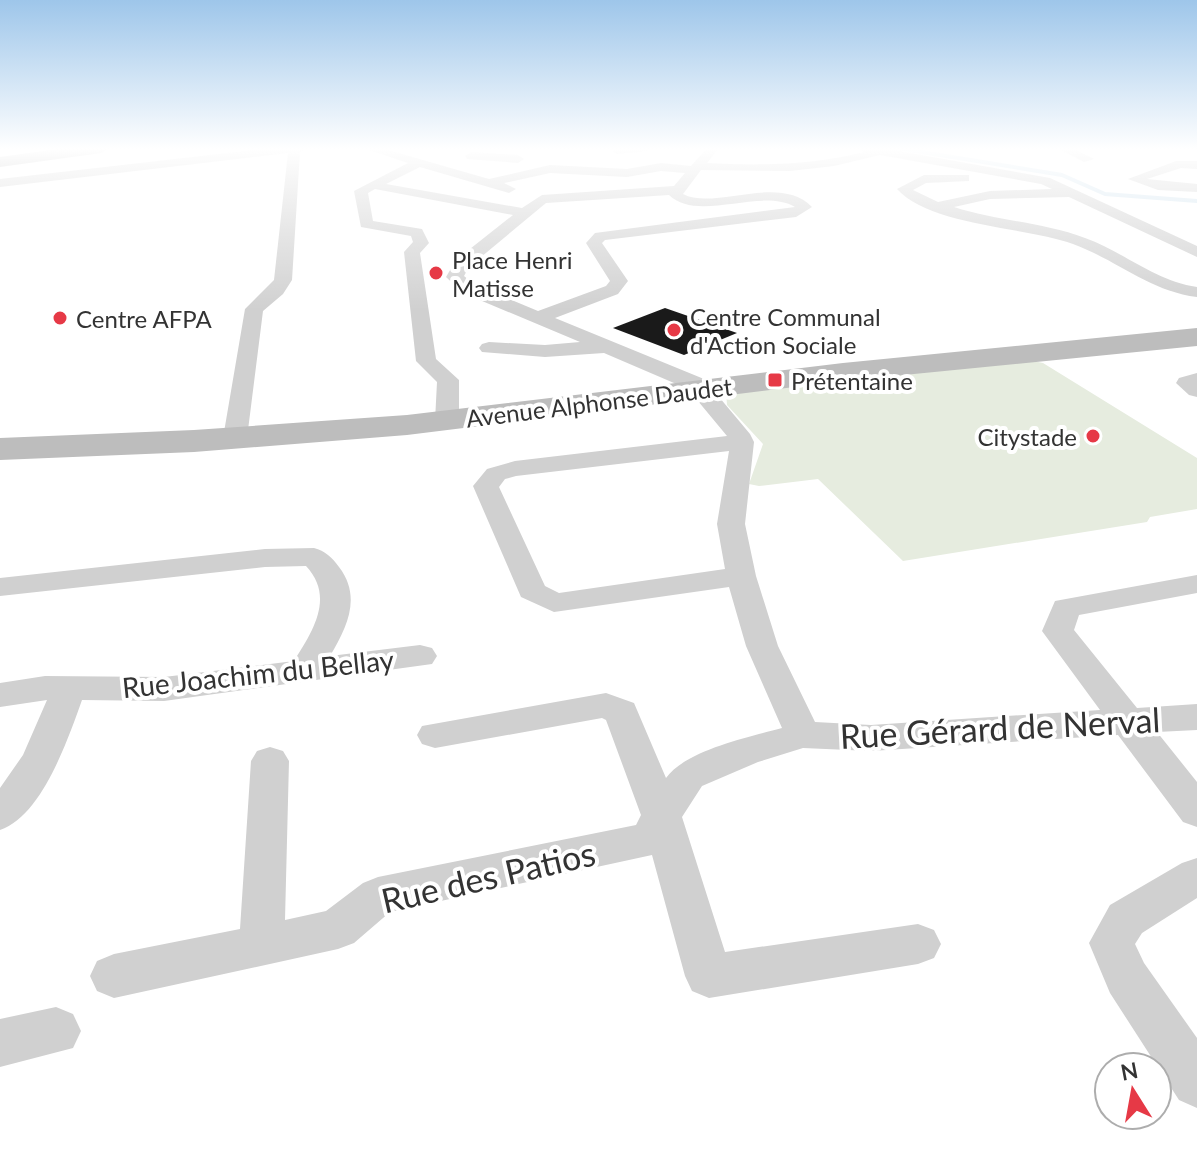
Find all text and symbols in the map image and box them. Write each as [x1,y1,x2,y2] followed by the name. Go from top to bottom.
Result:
[452,245,573,302] place label: Place Henri Matisse
[427,264,445,282] marker: Place Henri Matisse
[690,302,881,359] place label: Centre Communal d'Action Sociale
[76,304,213,333] place label: Centre AFPA
[51,309,69,327] marker: Centre AFPA
[665,321,683,339] marker: Centre Communal d'Action Sociale
[791,366,913,395] place label: Prétentaine
[464,371,734,433] street label: Avenue Alphonse Daudet
[766,371,784,389] marker: Prétentaine
[977,422,1077,451] place label: Citystade
[1084,427,1102,445] marker: Citystade
[120,642,396,704] street label: Rue Joachim du Bellay
[839,698,1161,756] street label: Rue Gérard de Nerval
[377,831,599,921] street label: Rue des Patios
[1093,1051,1173,1131] north arrow
[1118,1056,1140,1086] text: N

